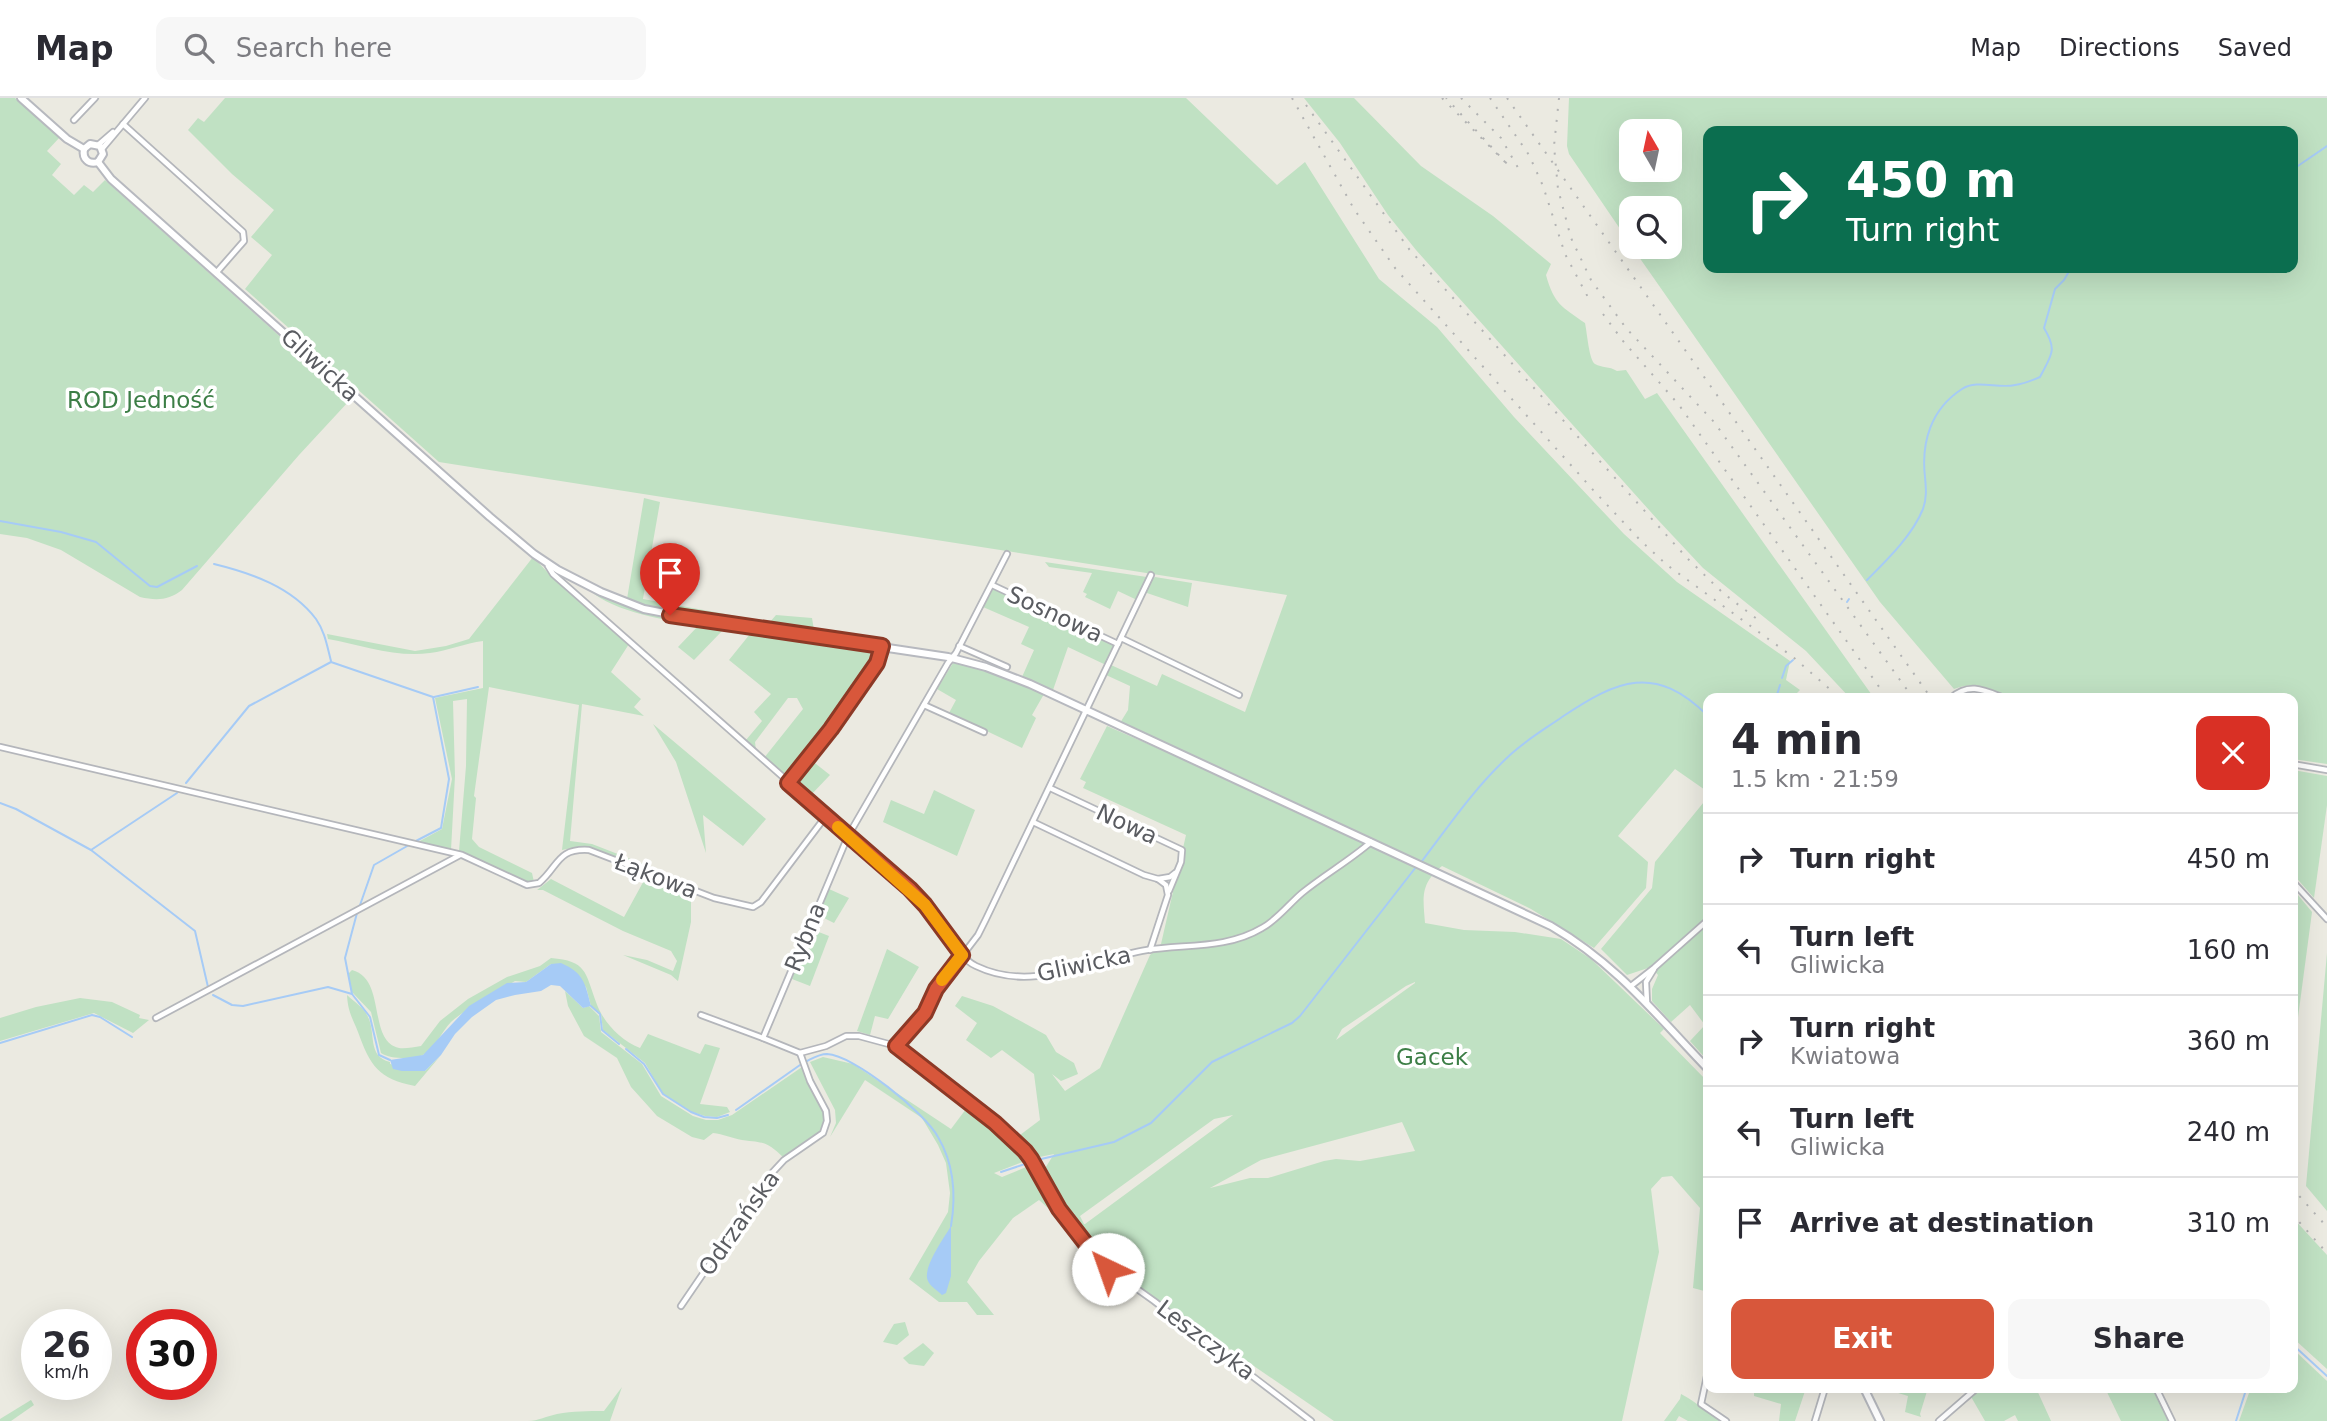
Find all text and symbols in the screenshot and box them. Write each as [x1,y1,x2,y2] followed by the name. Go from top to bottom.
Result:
[156,17,646,80] search box
[35,29,114,68] text: Map
[180,29,218,67] icon: search
[236,33,392,63] text: Search here
[1970,34,2021,62] text: Map
[2059,34,2180,62] text: Directions
[2218,34,2292,62] text: Saved
[1619,119,1682,182] north arrow
[1619,119,1682,259] map controls
[1846,152,2016,209] text: 450 m
[1731,154,1822,245] icon: right
[1619,196,1682,259] button: search
[1846,211,1999,249] text: Turn right
[276,323,364,407] street label: Gliwicka
[67,387,215,413] park label: ROD Jedność
[640,543,700,615] pin
[651,554,689,592] icon: arrive
[1003,581,1107,647] street label: Sosnowa
[1731,715,1863,764] text: 4 min
[2196,716,2270,790] button: close
[1731,766,1899,792] text: 1.5 km · 21:59
[1092,799,1162,849] street label: Nowa
[1731,840,1769,878] icon: right
[1790,844,1935,874] text: Turn right
[2187,844,2270,874] text: 450 m
[610,848,701,904] street label: Łąkowa
[780,899,830,975] street label: Rybna
[1790,922,1914,952] text: Turn left
[1731,931,1769,969] icon: left
[2187,935,2270,965] text: 160 m
[1035,941,1133,987] street label: Gliwicka
[1790,952,1885,978] text: Gliwicka
[1790,1013,1935,1043] text: Turn right
[1731,1022,1769,1060] icon: right
[2187,1026,2270,1056] text: 360 m
[1790,1043,1900,1069] text: Kwiatowa
[1396,1044,1469,1070] park label: Gacek
[1790,1104,1914,1134] text: Turn left
[1731,1113,1769,1151] icon: left
[2187,1117,2270,1147] text: 240 m
[1790,1134,1885,1160] text: Gliwicka
[693,1166,785,1280] street label: Odrzańska
[1731,1204,1769,1242] icon: arrive
[1790,1208,2094,1238] text: Arrive at destination
[2187,1208,2270,1238] text: 310 m
[1071,1232,1145,1306] position arrow
[1152,1295,1260,1385] street label: Leszczyka
[1731,1299,1994,1379] button: Exit
[2008,1299,2270,1379] button: Share
[126,1309,217,1400] speed limit sign: 30
[42,1325,91,1365] text: 26
[44,1361,89,1382] text: km/h

